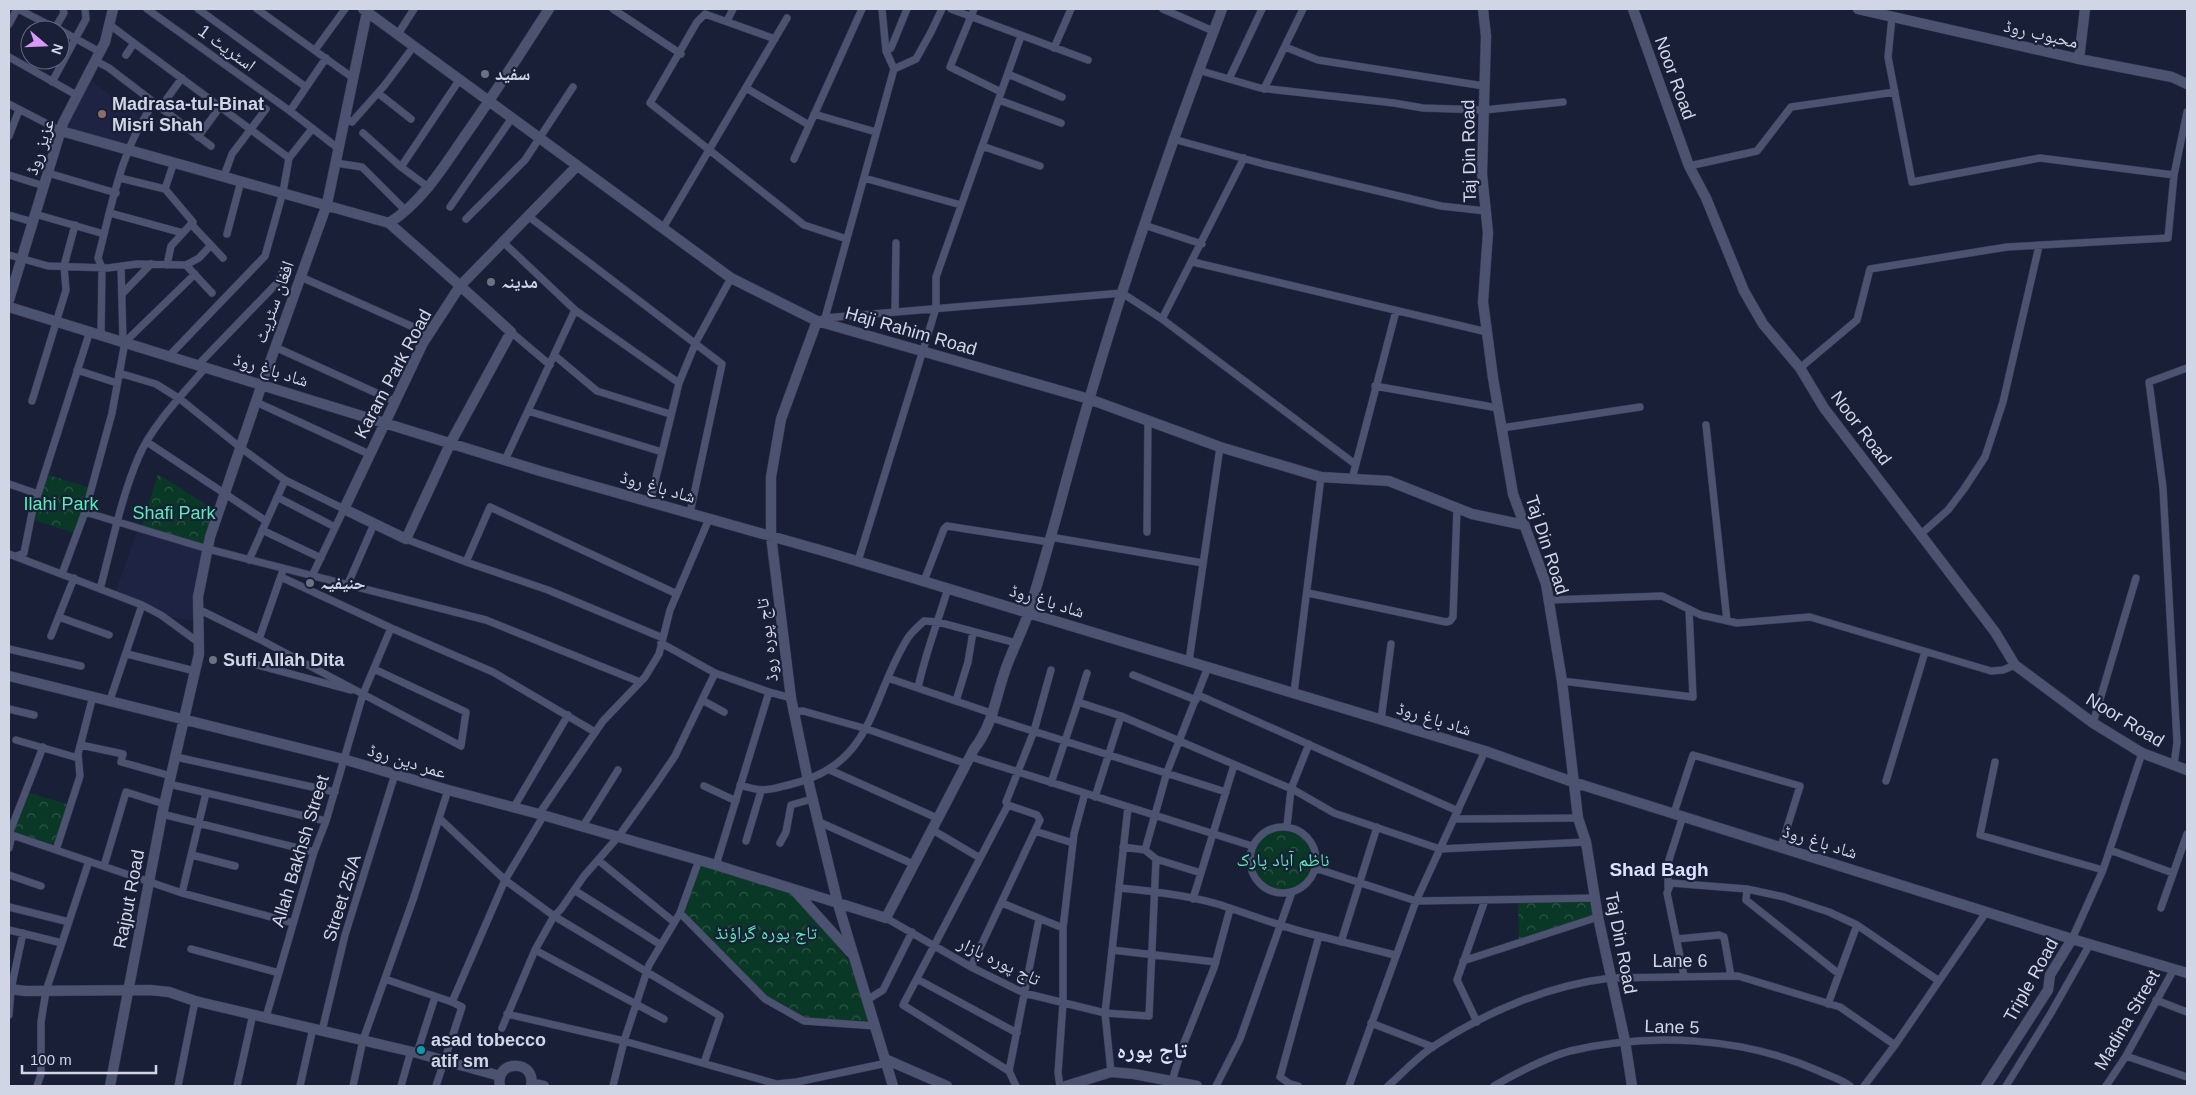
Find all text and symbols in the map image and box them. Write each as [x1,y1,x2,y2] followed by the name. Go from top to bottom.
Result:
[2002,16,2080,53] street label: محبوب روڈ
[20,20,70,70] north arrow
[194,21,259,76] street label: اسٹریٹ 1
[1651,34,1699,122] street label: Noor Road
[48,42,67,57] text: N
[495,64,530,84] place label: سفید
[479,68,491,80] marker: سفید
[112,94,264,135] place label: Madrasa-tul-Binat Misri Shah
[1458,99,1480,203] street label: Taj Din Road
[96,108,108,120] marker: Madrasa-tul-Binat Misri Shah
[22,117,59,178] street label: عزیز روڈ
[250,258,299,346] street label: افغان سٹریٹ
[501,272,538,292] place label: مدینہ
[485,276,497,288] marker: مدینہ
[843,303,979,359] street label: Haji Rahim Road
[351,306,435,442] street label: Karam Park Road
[231,349,311,392] street label: شاد باغ روڈ
[1827,387,1895,469] street label: Noor Road
[618,467,698,508] street label: شاد باغ روڈ
[1522,493,1572,597] street label: Taj Din Road
[23,494,100,514] park label: Ilahi Park
[132,503,217,523] park label: Shafi Park
[320,573,366,593] place label: حنیفیہ
[304,577,316,589] marker: حنیفیہ
[1007,580,1087,623] street label: شاد باغ روڈ
[752,597,784,683] street label: تاج پورہ روڈ
[223,650,345,670] place label: Sufi Allah Dita
[207,654,219,666] marker: Sufi Allah Dita
[2083,689,2167,751] street label: Noor Road
[1394,698,1474,741] street label: شاد باغ روڈ
[365,740,449,783] street label: عمر دین روڈ
[267,772,333,930] street label: Allah Bakhsh Street
[1780,821,1860,864] street label: شاد باغ روڈ
[110,848,148,950] street label: Rajput Road
[1237,850,1329,872] park label: ناظم آباد پارک
[319,852,365,944] street label: Street 25/A
[1609,859,1709,880] district label: Shad Bagh
[1601,891,1641,995] street label: Taj Din Road
[715,923,817,945] park label: تاج پورہ گراؤنڈ
[953,932,1043,991] street label: تاج پورہ بازار
[2000,935,2062,1025] street label: Triple Road
[1652,951,1708,971] street label: Lane 6
[2090,966,2164,1074] street label: Madina Street
[1644,1016,1700,1038] street label: Lane 5
[431,1030,546,1071] place label: asad tobecco atif sm
[1117,1038,1187,1064] district label: تاج پورہ
[22,1042,156,1074] scale bar
[415,1044,427,1056] marker: asad tobecco atif sm
[30,1051,72,1068] text: 100 m

